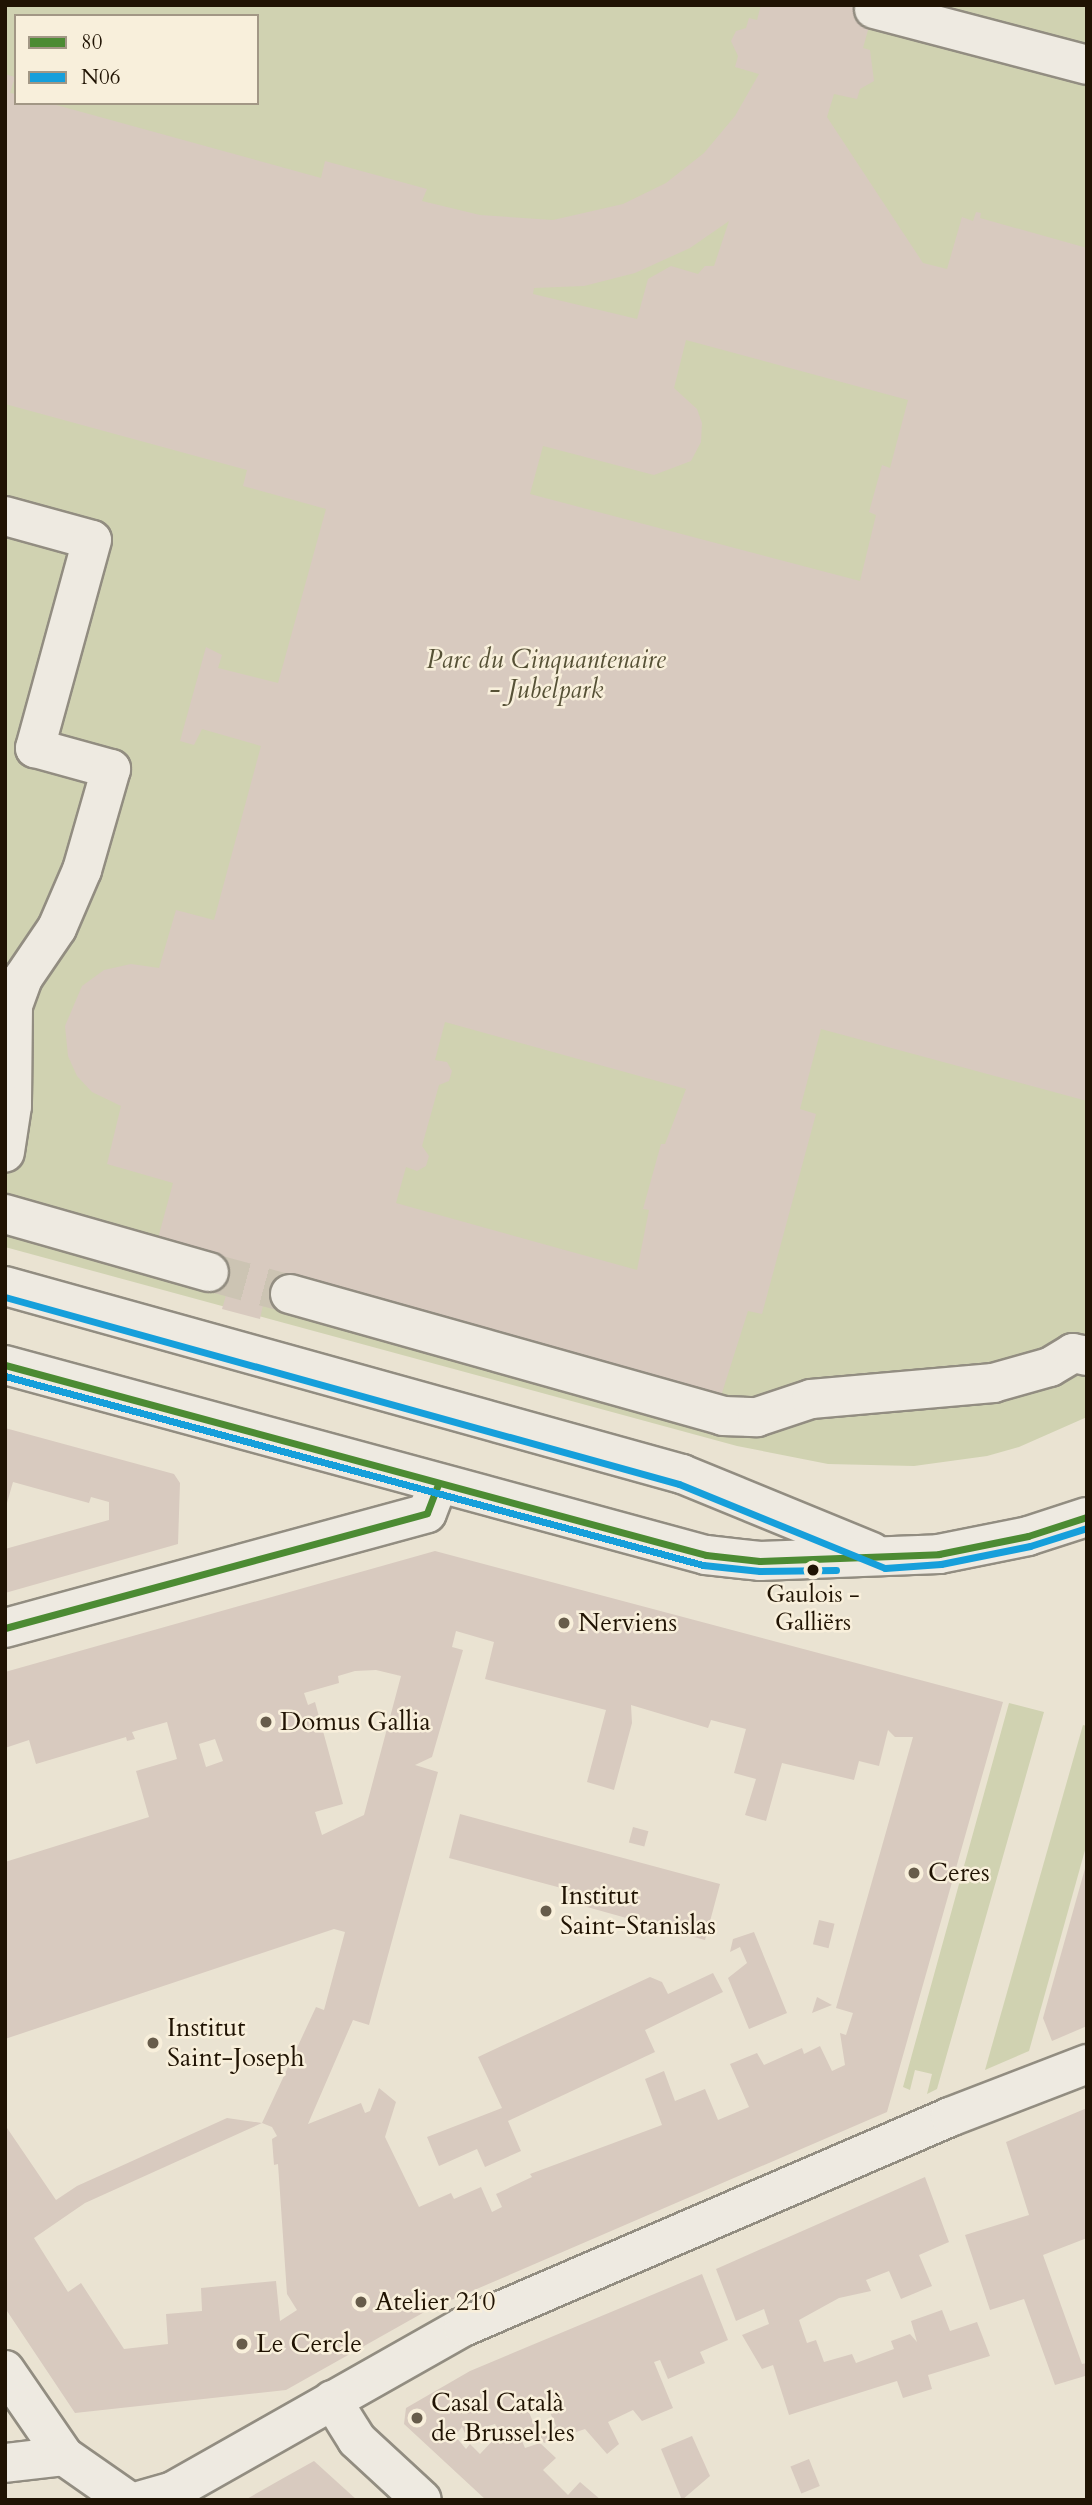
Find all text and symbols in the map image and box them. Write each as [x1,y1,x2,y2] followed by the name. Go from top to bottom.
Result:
[14,14,259,105] legend
[81,28,103,57] text: 80
[81,63,120,92] text: N06
[426,644,666,706] park label: Parc du Cinquantenaire - Jubelpark
[806,1563,820,1577] marker: Gaulois - Galliërs
[766,1581,860,1637] place label: Gaulois - Galliërs
[578,1607,677,1639] place label: Nerviens
[556,1615,572,1631] marker: Nerviens
[280,1706,431,1738] place label: Domus Gallia
[258,1714,274,1730] marker: Domus Gallia
[928,1857,990,1889] place label: Ceres
[906,1865,922,1881] marker: Ceres
[560,1880,716,1941] place label: Institut Saint-Stanislas
[538,1903,554,1919] marker: Institut Saint-Stanislas
[167,2012,305,2074] place label: Institut Saint-Joseph
[145,2035,161,2051] marker: Institut Saint-Joseph
[375,2286,496,2318] place label: Atelier 210
[353,2294,369,2310] marker: Atelier 210
[256,2328,362,2360] place label: Le Cercle
[234,2336,250,2352] marker: Le Cercle
[431,2387,575,2448] place label: Casal Català de Brussel·les
[409,2410,425,2426] marker: Casal Català de Brussel·les

